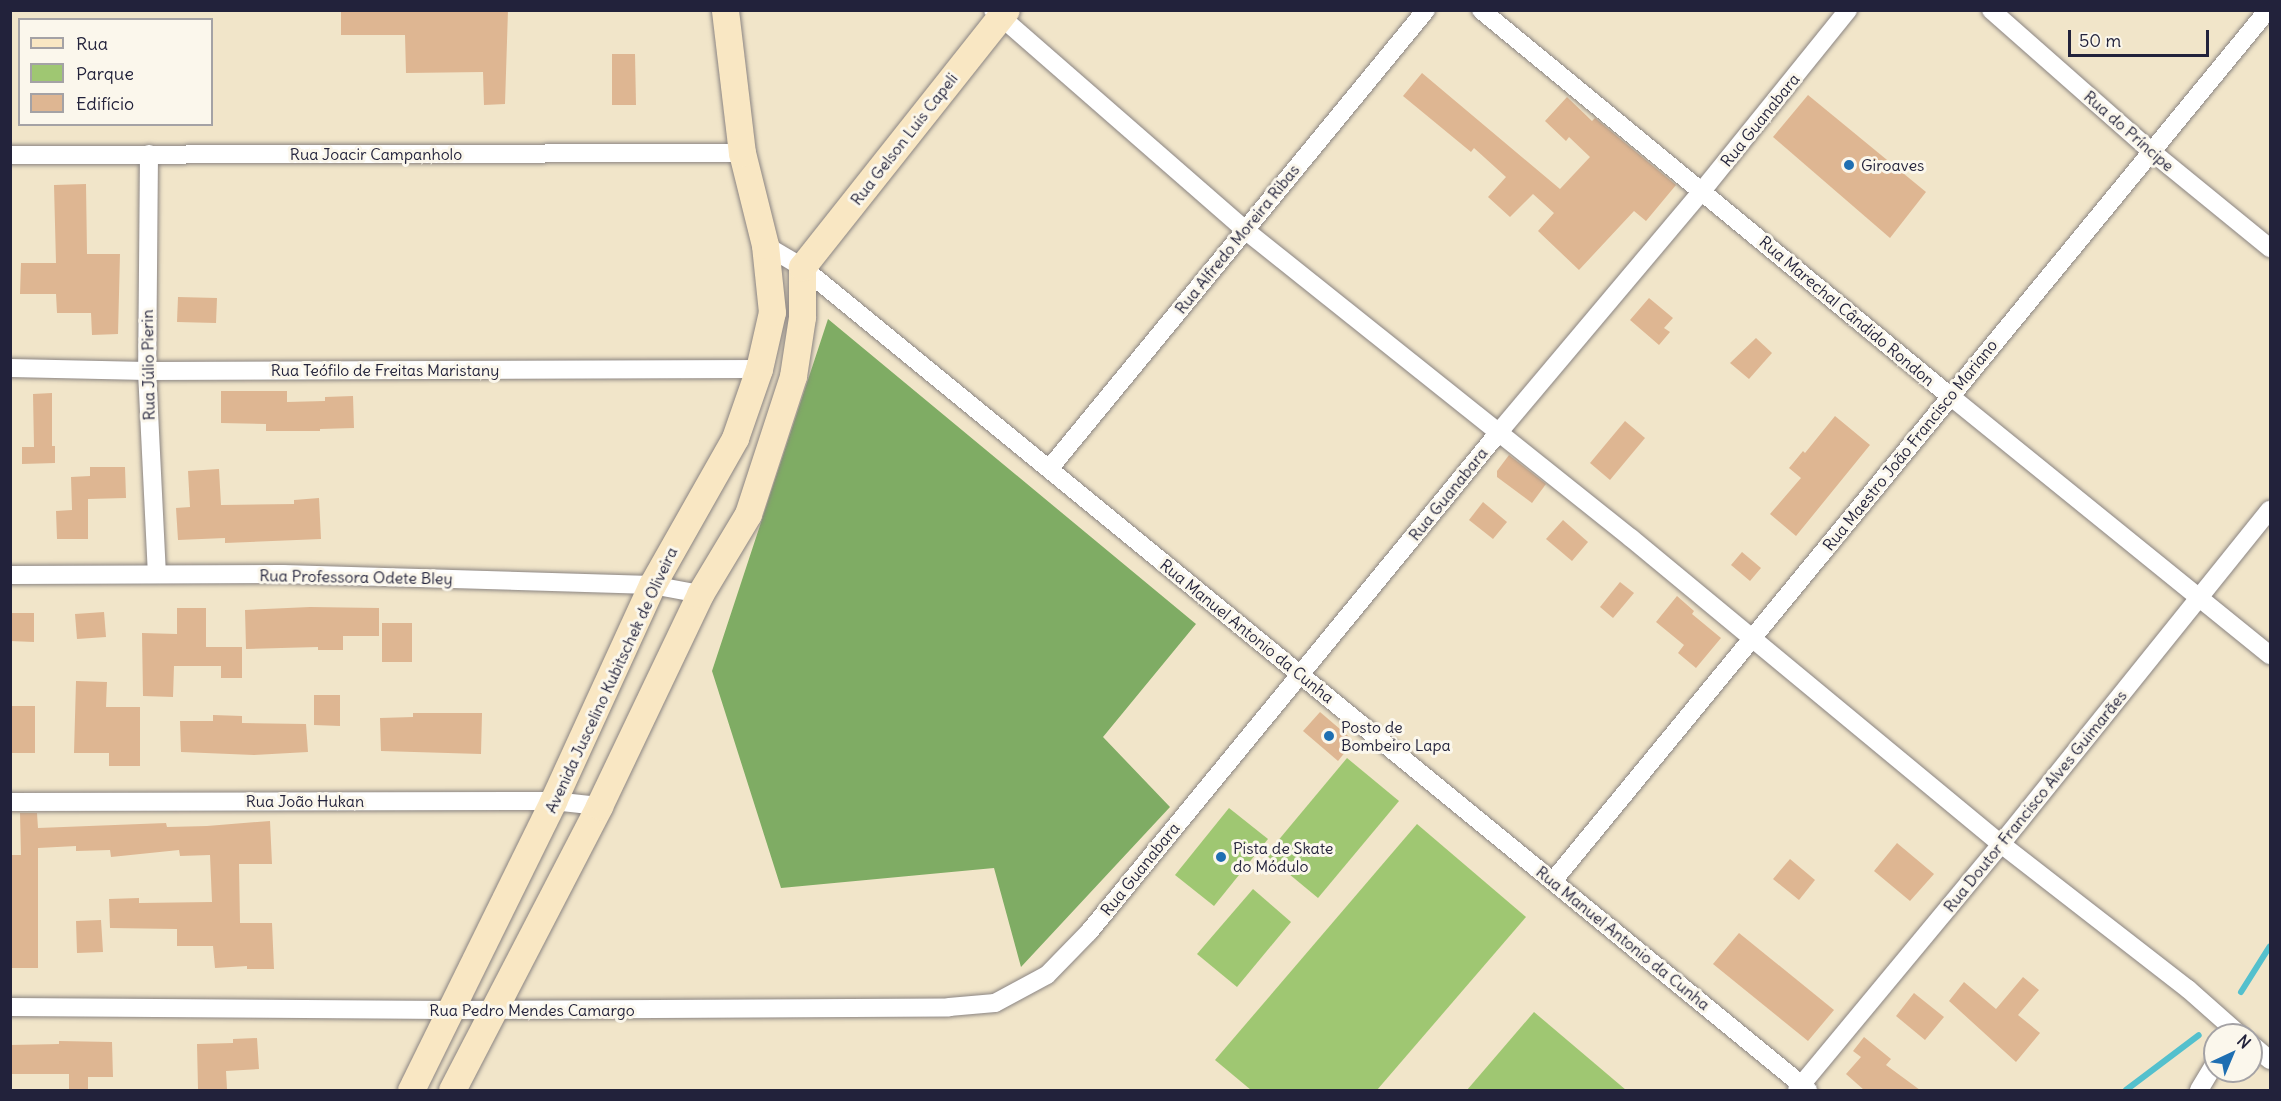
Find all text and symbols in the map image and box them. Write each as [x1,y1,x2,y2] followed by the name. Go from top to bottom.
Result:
[18,18,213,126] legend
[2071,18,2212,56] scale bar
[2079,29,2121,52] text: 50 m
[76,32,108,55] text: Rua
[76,62,134,85] text: Parque
[846,69,962,209] street label: Rua Gelson Luis Capeli
[1717,70,1803,170] street label: Rua Guanabara
[2080,87,2178,175] street label: Rua do Príncipe
[76,92,134,115] text: Edifício
[290,144,462,164] street label: Rua Joacir Campanholo
[1861,155,1924,175] place label: Giroaves
[1842,158,1856,172] marker: Giroaves
[1171,160,1303,318] street label: Rua Alfredo Moreira Ribas
[1755,232,1939,390] street label: Rua Marechal Cândido Rondon
[137,309,159,421] street label: Rua Júlio Pierin
[1819,336,2001,554] street label: Rua Maestro João Francisco Mariano
[271,360,499,380] street label: Rua Teófilo de Freitas Maristany
[1405,444,1491,544] street label: Rua Guanabara
[541,544,681,816] street label: Avenida Juscelino Kubitschek de Oliveira
[1156,555,1338,707] street label: Rua Manuel Antonio da Cunha
[259,566,453,588] street label: Rua Professora Odete Bley
[1939,686,2131,916] street label: Rua Doutor Francisco Alves Guimarães
[1341,717,1451,755] place label: Posto de Bombeiro Lapa
[1322,729,1336,743] marker: Posto de Bombeiro Lapa
[246,791,364,811] street label: Rua João Hukan
[1097,819,1183,919] street label: Rua Guanabara
[1233,838,1333,876] place label: Pista de Skate do Módulo
[1214,850,1228,864] marker: Pista de Skate do Módulo
[1532,862,1714,1014] street label: Rua Manuel Antonio da Cunha
[429,1000,635,1020] street label: Rua Pedro Mendes Camargo
[2203,1023,2263,1083] north arrow
[2233,1030,2255,1053] text: N

